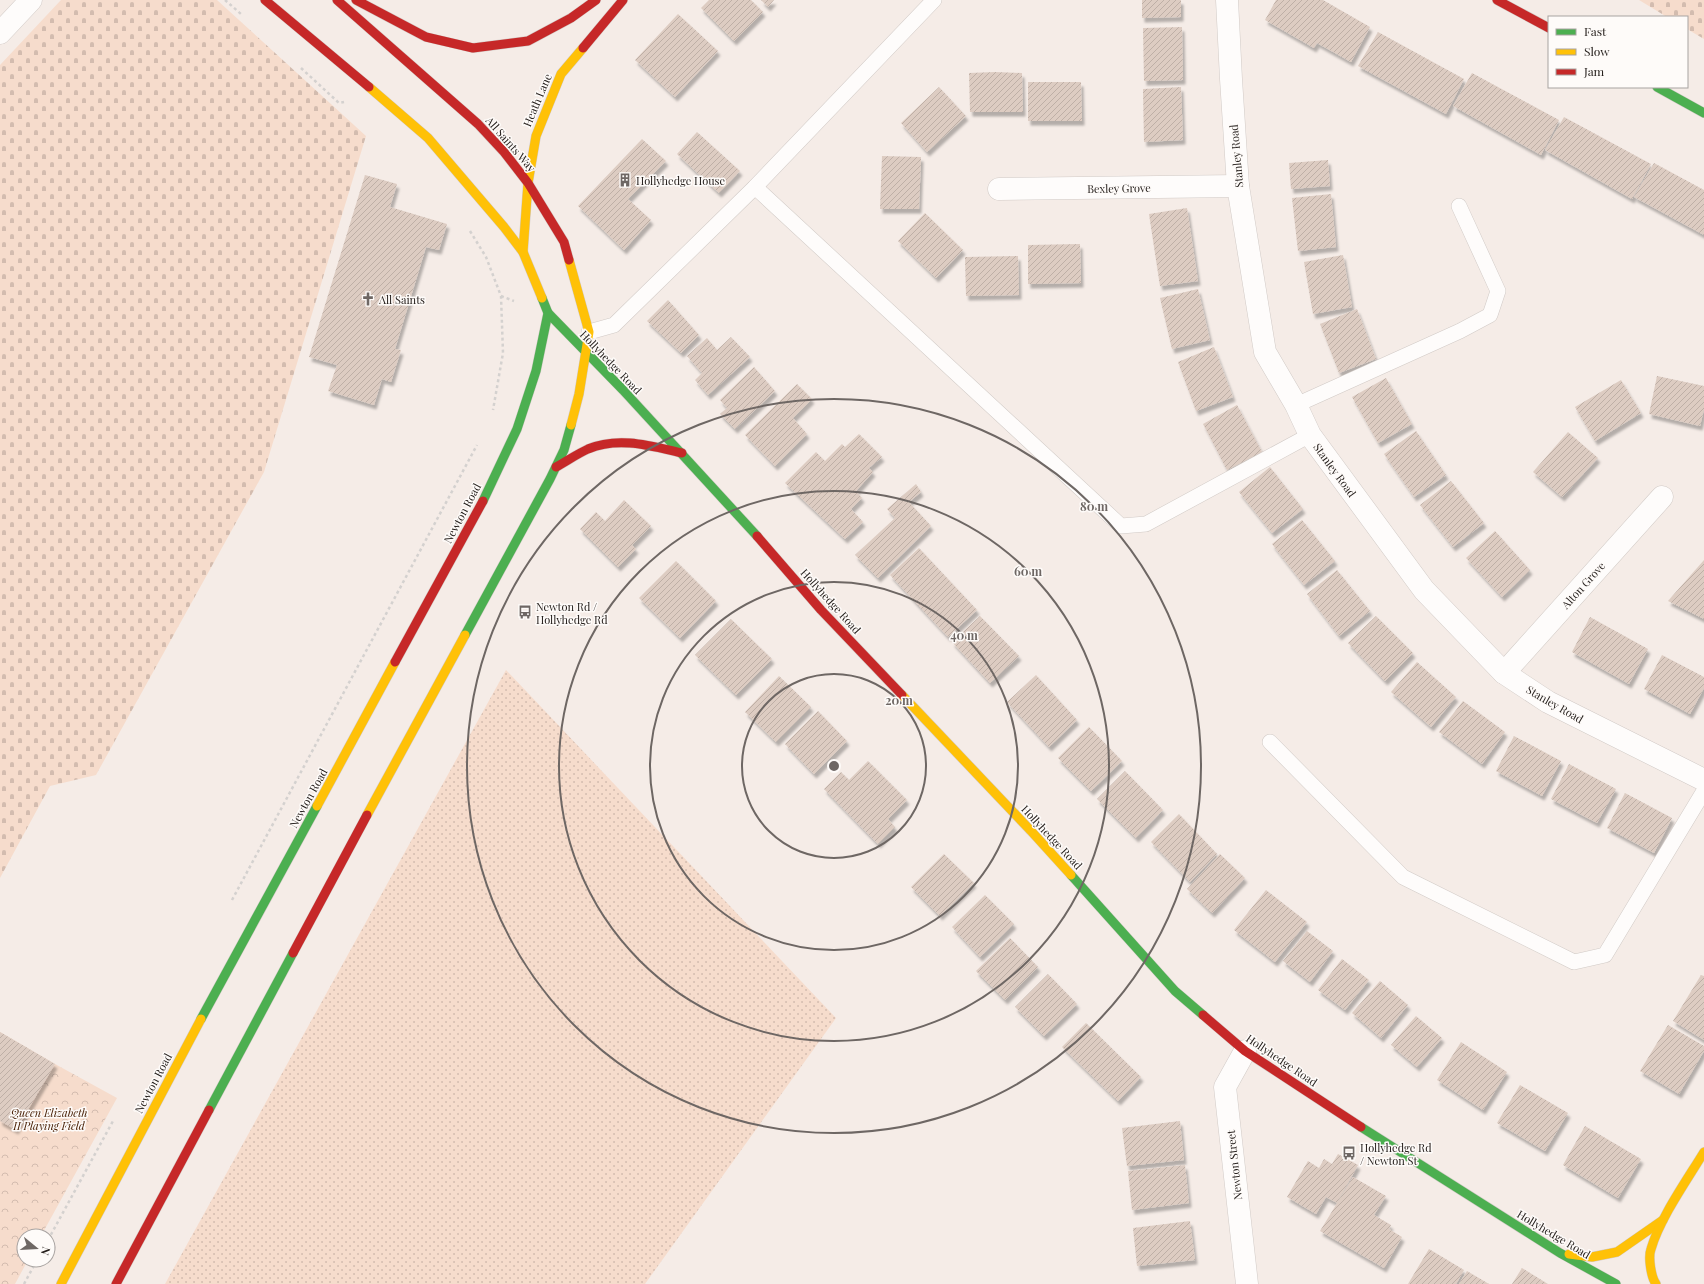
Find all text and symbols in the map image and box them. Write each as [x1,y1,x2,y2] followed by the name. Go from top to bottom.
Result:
[1548,16,1688,88] legend
[1584,23,1607,39] text: Fast
[1584,43,1610,59] text: Slow
[1583,63,1605,79] text: Jam
[519,71,555,129] street label: Heath Lane
[482,112,539,175] street label: All Saints Way
[1226,123,1246,188] street label: Stanley Road
[617,172,633,188] building icon: Hollyhedge House
[636,173,726,188] place label: Hollyhedge House
[1087,180,1151,196] street label: Bexley Grove
[360,291,376,307] church icon: All Saints
[378,292,425,307] place label: All Saints
[577,327,646,398] street label: Hollyhedge Road
[1310,440,1360,501] street label: Stanley Road
[440,480,484,546] street label: Newton Road
[1080,498,1108,514] text: 80 m
[1557,558,1608,613] street label: Alton Grove
[1014,563,1042,579] text: 60 m
[798,565,865,637] street label: Hollyhedge Road
[536,599,608,627] place label: Newton Rd / Hollyhedge Rd
[517,604,533,620] bus stop icon: Newton Rd / Hollyhedge Rd
[950,627,978,643] text: 40 m
[1524,682,1587,727] street label: Stanley Road
[885,692,913,708] text: 20 m
[827,759,841,773] centre of rings
[285,765,331,830] street label: Newton Road
[1018,802,1086,873] street label: Hollyhedge Road
[1243,1031,1321,1090] street label: Hollyhedge Road
[131,1050,175,1116] street label: Newton Road
[9,1105,88,1133] park label: Queen Elizabeth II Playing Field
[1223,1129,1245,1201] street label: Newton Street
[1360,1140,1432,1168] place label: Hollyhedge Rd / Newton St
[1341,1145,1357,1161] bus stop icon: Hollyhedge Rd / Newton St
[1515,1206,1594,1262] street label: Hollyhedge Road
[16,1228,56,1268] north arrow
[38,1245,54,1257] text: N

